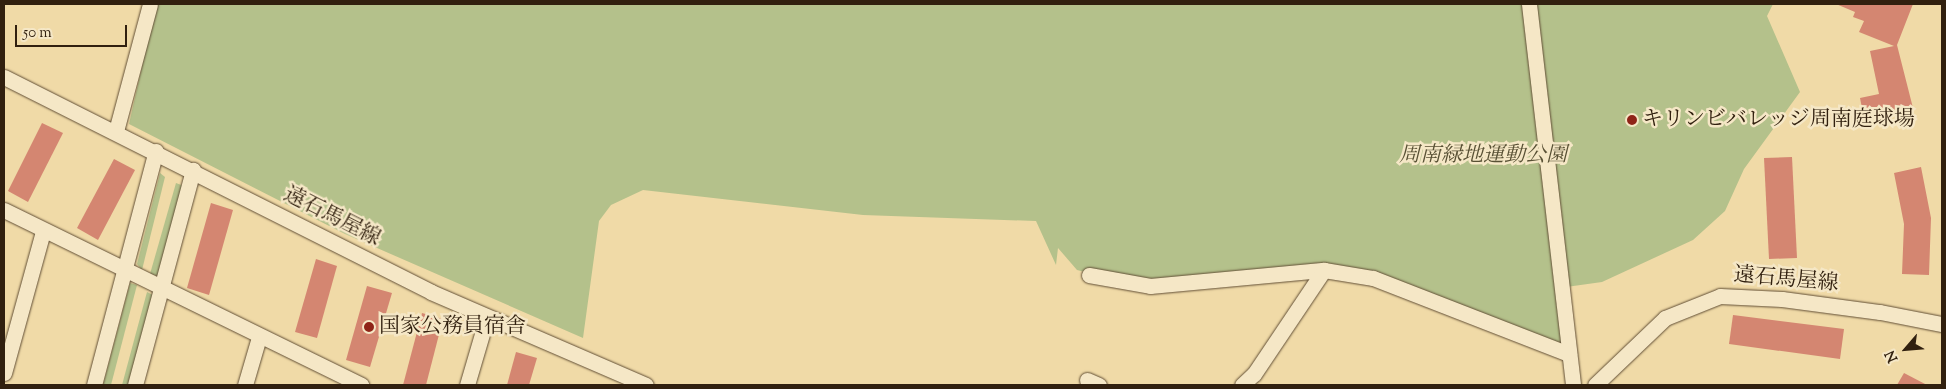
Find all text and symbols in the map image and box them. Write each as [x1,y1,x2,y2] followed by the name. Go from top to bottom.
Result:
[18,15,130,47] scale bar
[23,23,52,44] text: 50 m
[1642,107,1915,133] place label: キリンビバレッジ周南庭球場
[1626,114,1638,126] marker: キリンビバレッジ周南庭球場
[1399,143,1567,169] park label: 周南緑地運動公園
[280,182,384,252] street label: 遠石馬屋線
[1733,263,1839,297] street label: 遠石馬屋線
[379,314,526,340] place label: 国家公務員宿舎
[363,321,375,333] marker: 国家公務員宿舎
[1881,324,1931,374] north arrow
[1881,346,1904,365] text: N

